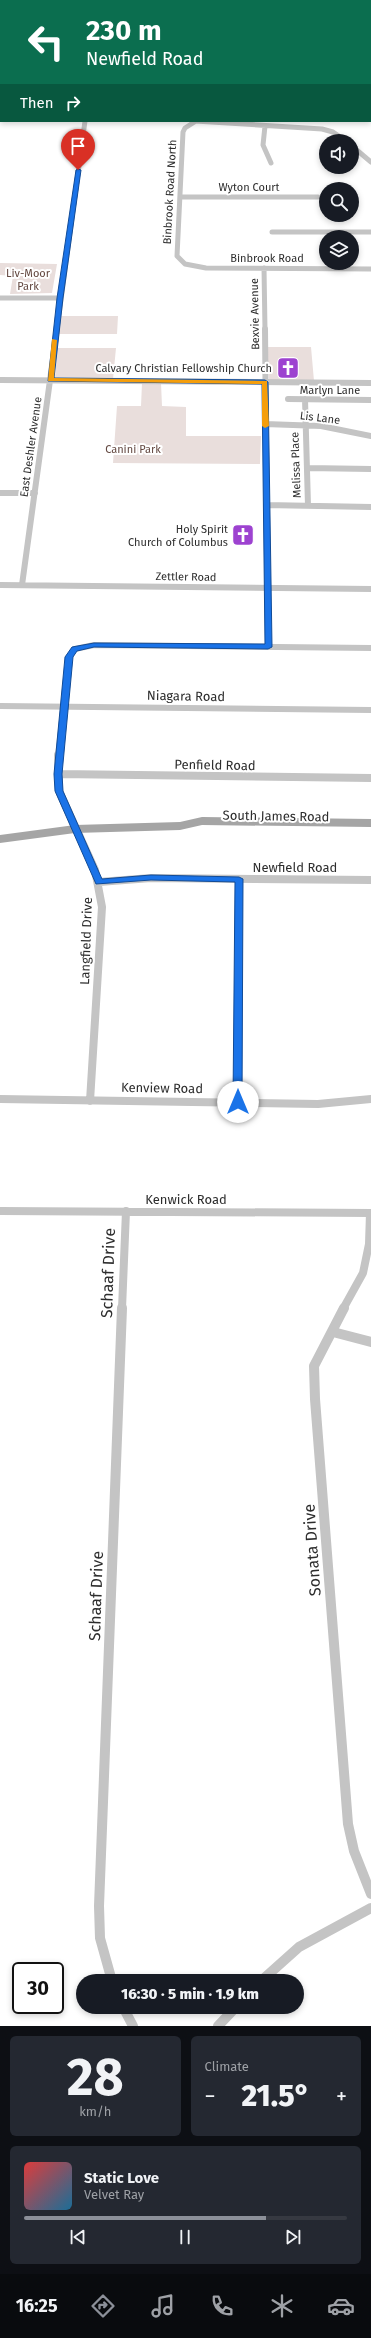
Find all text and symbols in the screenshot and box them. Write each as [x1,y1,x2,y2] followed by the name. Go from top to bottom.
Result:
[86,14,162,47] text: 230 m
[20,16,72,68] icon: left
[86,48,203,70] text: Newfield Road
[62,92,84,114] icon: right
[20,94,54,112] text: Then
[61,129,95,170] pin
[319,134,359,270] map controls
[319,134,359,174] button: sound
[67,135,89,157] icon: arrive
[161,139,179,245] street label: Binbrook Road North
[218,181,280,194] street label: Wyton Court
[319,182,359,222] button: search
[319,230,359,270] button: layers
[230,252,304,265] street label: Binbrook Road
[6,267,51,293] park label: Liv-Moor Park
[248,278,262,350] street label: Bexvie Avenue
[275,355,301,381] church icon: Calvary Christian Fellowship Church
[95,362,272,375] place label: Calvary Christian Fellowship Church
[300,384,360,397] street label: Marlyn Lane
[18,396,44,498] street label: East Deshler Avenue
[299,409,341,427] street label: Lis Lane
[288,432,304,498] street label: Melissa Place
[105,443,161,456] park label: Canini Park
[230,522,256,548] church icon: Holy Spirit Church of Columbus
[128,523,228,549] place label: Holy Spirit Church of Columbus
[155,570,217,584] street label: Zettler Road
[147,688,225,704] street label: Niagara Road
[174,757,256,773] street label: Penfield Road
[222,808,330,824] street label: South James Road
[253,860,337,875] street label: Newfield Road
[77,897,95,985] street label: Langfield Drive
[121,1080,203,1096] street label: Kenview Road
[217,1081,259,1123] position arrow
[145,1192,227,1207] street label: Kenwick Road
[97,1228,119,1318] street label: Schaaf Drive
[299,1503,325,1597] street label: Sonata Drive
[85,1551,107,1641] street label: Schaaf Drive
[12,1962,64,2014] speed limit sign: 30
[121,1985,259,2003] text: 16:30 · 5 min · 1.9 km
[67,2046,124,2109] text: 28
[205,2059,249,2074] text: Climate
[242,2078,310,2114] text: 21.5°
[205,2083,216,2110] text: −
[336,2083,347,2110] text: +
[79,2104,111,2119] text: km/h
[84,2169,159,2187] text: Static Love
[84,2187,144,2202] text: Velvet Ray
[67,2226,89,2248] icon: previous
[174,2226,196,2248] icon: pause
[282,2226,304,2248] icon: next
[89,2292,117,2320] icon: directions
[149,2292,177,2320] icon: music
[208,2292,236,2320] icon: phone
[268,2292,296,2320] icon: climate
[327,2292,355,2320] icon: car
[16,2295,58,2317] text: 16:25

